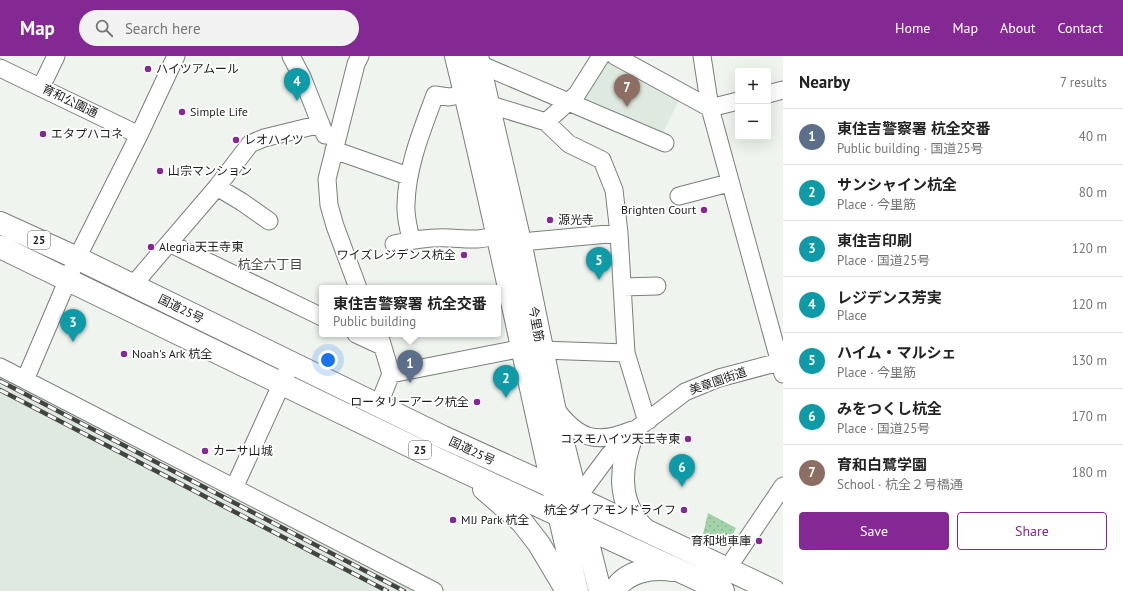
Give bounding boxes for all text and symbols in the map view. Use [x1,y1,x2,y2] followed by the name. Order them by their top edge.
[79,10,359,46] search box
[20,16,55,40] text: Map
[93,17,115,39] icon: search
[125,19,201,38] text: Search here
[895,19,930,37] text: Home
[952,19,978,37] text: Map
[1000,19,1036,37] text: About
[1058,19,1103,37] text: Contact
[156,61,239,76] place label: ハイツアムール
[143,64,153,74] marker: ハイツアムール
[284,68,310,101] pin: 4
[735,68,771,140] map controls
[735,68,771,104] button: +
[799,71,850,93] text: Nearby
[614,74,640,107] pin: 7
[1060,74,1107,91] text: 7 results
[40,81,100,120] street label: 育和公園通
[190,104,248,119] place label: Simple Life
[735,104,771,140] button: −
[177,107,187,117] marker: Simple Life
[837,119,991,138] text: 東住吉警察署 杭全交番
[51,126,123,141] place label: エタプハコネ
[808,128,816,145] text: 1
[1079,128,1107,145] text: 40 m
[38,129,48,139] marker: エタプハコネ
[244,132,304,147] place label: レオハイツ
[231,135,241,145] marker: レオハイツ
[837,140,984,157] text: Public building · 国道25号
[168,163,252,178] place label: 山宗マンション
[155,166,165,176] marker: 山宗マンション
[837,175,957,194] text: サンシャイン杭全
[808,184,816,201] text: 2
[1079,184,1107,201] text: 80 m
[837,196,916,213] text: Place · 今里筋
[621,202,696,217] place label: Brighten Court
[699,205,709,215] marker: Brighten Court
[558,212,594,227] place label: 源光寺
[545,215,555,225] marker: 源光寺
[28,231,50,249] road number: 25
[837,231,912,250] text: 東住吉印刷
[159,239,243,254] place label: Alegria天王寺東
[808,240,816,257] text: 3
[1072,240,1107,257] text: 120 m
[146,242,156,252] marker: Alegria天王寺東
[337,247,456,262] place label: ワイズレジデンス杭全
[586,247,612,280] pin: 5
[459,250,469,260] marker: ワイズレジデンス杭全
[837,252,930,269] text: Place · 国道25号
[237,256,303,273] district label: 杭全六丁目
[319,285,501,337] popup
[837,288,942,307] text: レジデンス芳実
[156,291,207,326] street label: 国道25号
[333,294,487,313] text: 東住吉警察署 杭全交番
[808,296,816,313] text: 4
[1072,296,1107,313] text: 120 m
[526,305,547,343] street label: 今里筋
[837,307,867,324] text: Place
[60,309,86,342] pin: 3
[333,313,416,330] text: Public building
[837,343,956,362] text: ハイム・マルシェ
[132,346,212,361] place label: Noah's Ark 杭全
[119,349,129,359] marker: Noah's Ark 杭全
[318,350,338,370] your location
[397,350,423,383] pin: 1
[808,352,816,369] text: 5
[1072,352,1107,369] text: 130 m
[687,364,749,397] street label: 美章園街道
[837,364,916,381] text: Place · 今里筋
[493,365,519,398] pin: 2
[350,394,469,409] place label: ロータリーアーク杭全
[472,397,482,407] marker: ロータリーアーク杭全
[837,399,942,418] text: みをつくし杭全
[808,408,816,425] text: 6
[1072,408,1107,425] text: 170 m
[837,420,930,437] text: Place · 国道25号
[560,431,680,446] place label: コスモハイツ天王寺東
[447,433,498,468] street label: 国道25号
[683,434,693,444] marker: コスモハイツ天王寺東
[409,441,431,459] road number: 25
[213,443,273,458] place label: カーサ山城
[200,446,210,456] marker: カーサ山城
[669,454,695,487] pin: 6
[837,455,927,474] text: 育和白鷺学園
[808,464,816,481] text: 7
[1072,464,1107,481] text: 180 m
[837,476,963,493] text: School · 杭全２号橋通
[544,502,676,517] place label: 杭全ダイアモンドライフ
[679,505,689,515] marker: 杭全ダイアモンドライフ
[461,512,530,527] place label: MIJ Park 杭全
[799,512,949,550] button: Save
[957,512,1107,550] button: Share
[448,515,458,525] marker: MIJ Park 杭全
[691,533,751,548] place label: 育和地車庫
[754,536,764,546] marker: 育和地車庫

